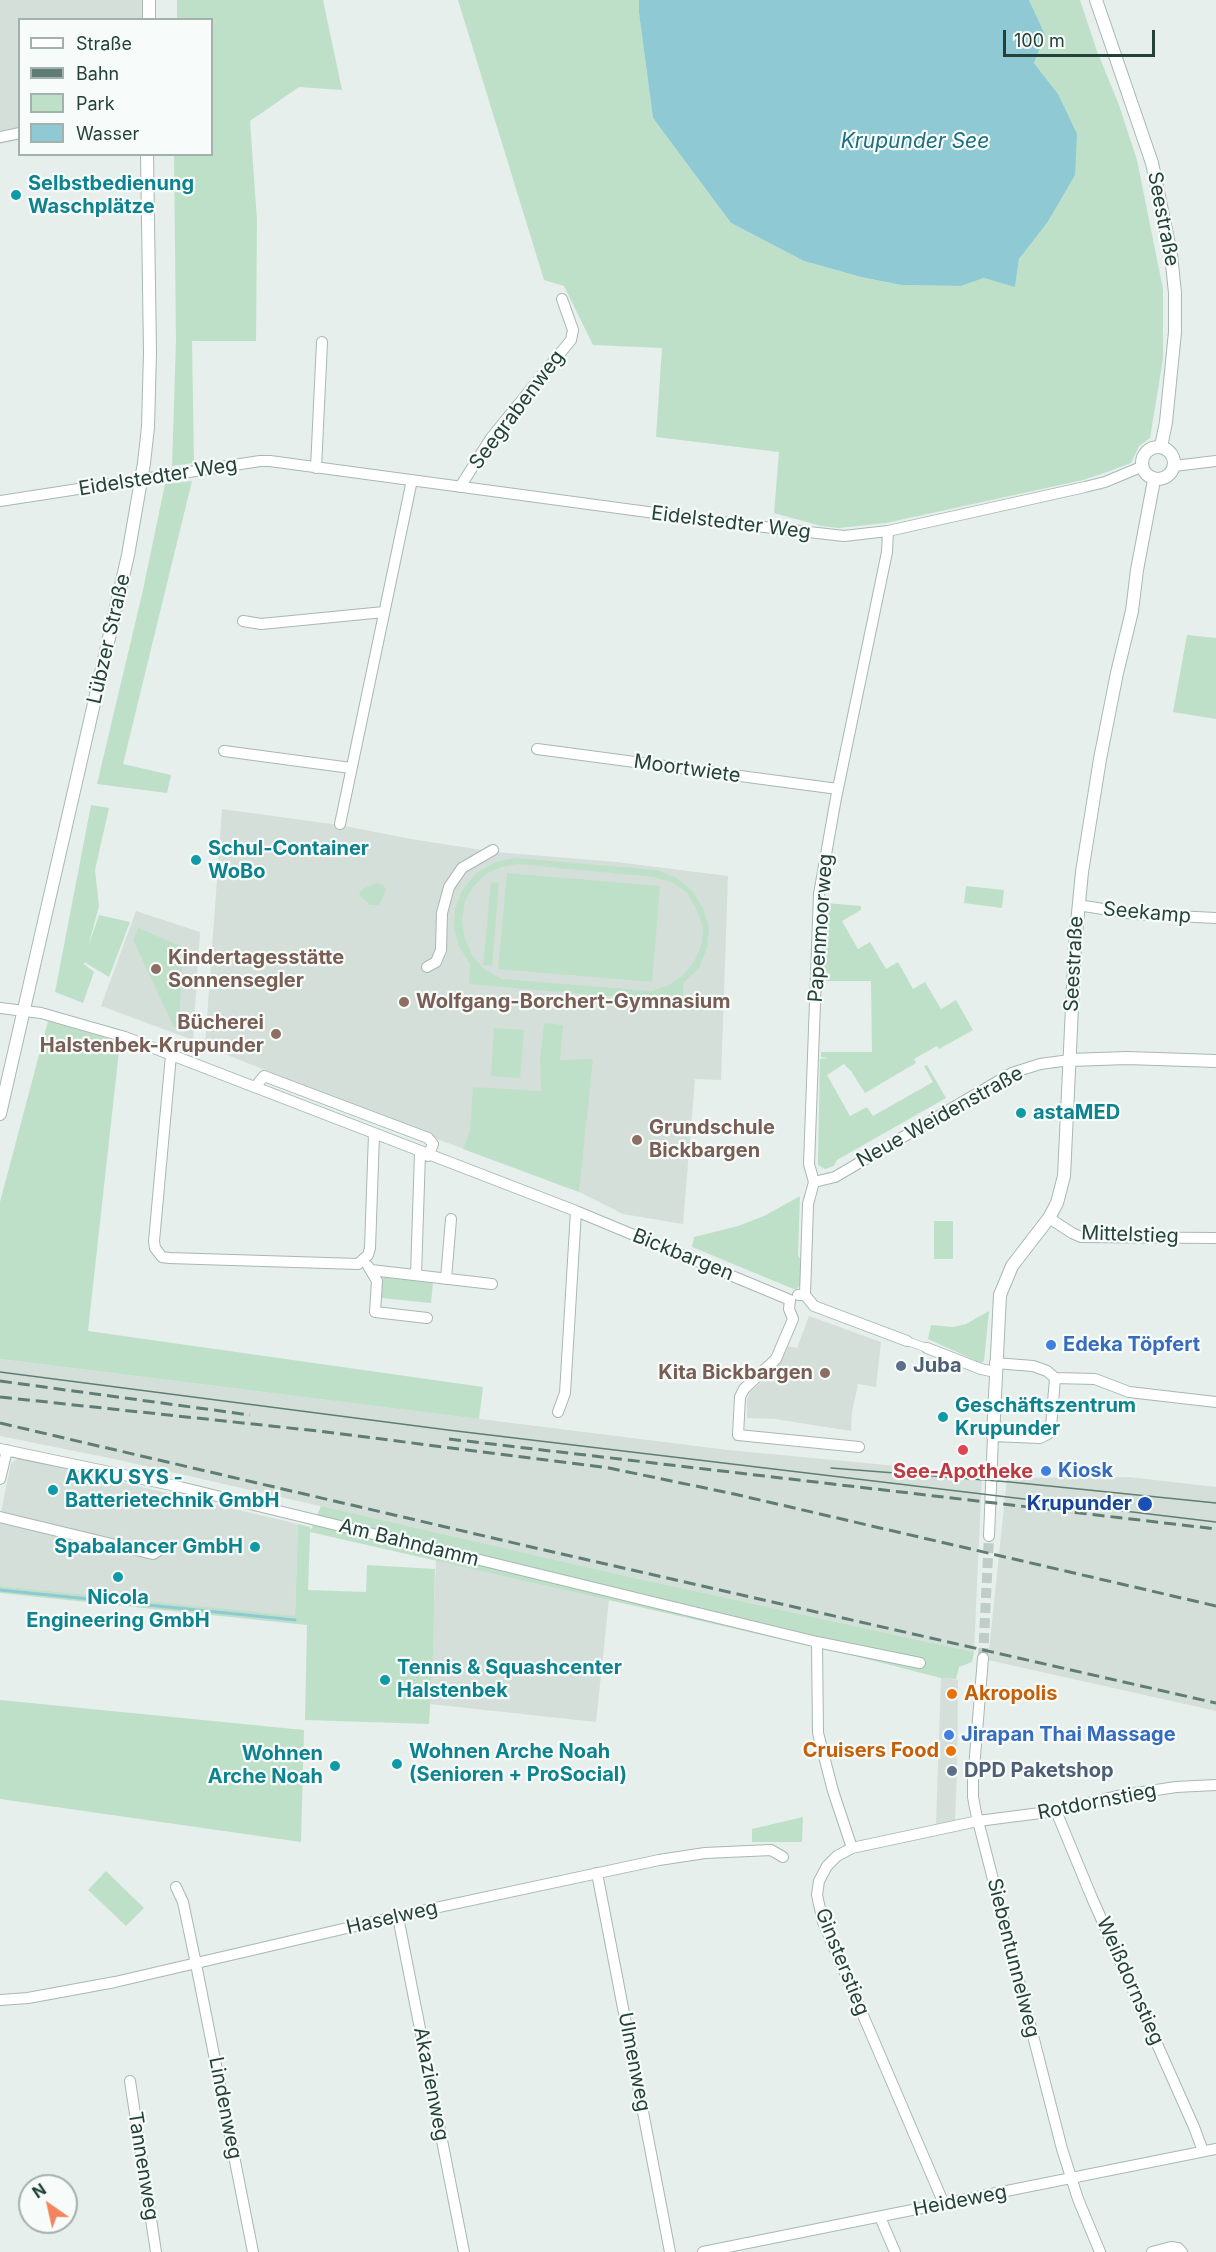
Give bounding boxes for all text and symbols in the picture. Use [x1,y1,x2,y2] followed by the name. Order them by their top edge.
[18,18,213,156] legend
[1006,18,1158,56] scale bar
[1014,30,1065,51] text: 100 m
[76,33,132,54] text: Straße
[76,63,119,84] text: Bahn
[76,93,115,114] text: Park
[76,123,139,144] text: Wasser
[841,129,989,155] water label: Krupunder See
[1142,170,1184,268] street label: Seestraße
[28,172,194,219] place label: Selbstbedienung Waschplätze
[9,188,23,202] marker: Selbstbedienung Waschplätze
[464,346,570,474] street label: Seegrabenweg
[77,453,239,501] street label: Eidelstedter Weg
[650,501,812,545] street label: Eidelstedter Weg
[82,572,136,706] street label: Lübzer Straße
[632,750,742,788] street label: Moortwiete
[208,837,369,884] place label: Schul-Container WoBo
[189,853,203,867] marker: Schul-Container WoBo
[804,853,838,1003] street label: Papenmoorweg
[1102,897,1192,929] street label: Seekamp
[1060,915,1088,1013] street label: Seestraße
[168,946,344,993] place label: Kindertagesstätte Sonnensegler
[149,962,163,976] marker: Kindertagesstätte Sonnensegler
[416,990,731,1014] place label: Wolfgang-Borchert-Gymnasium
[397,995,411,1009] marker: Wolfgang-Borchert-Gymnasium
[40,1011,264,1058] place label: Bücherei Halstenbek-Krupunder
[269,1027,283,1041] marker: Bücherei Halstenbek-Krupunder
[853,1061,1027,1173] street label: Neue Weidenstraße
[1033,1101,1120,1125] place label: astaMED
[1014,1106,1028,1120] marker: astaMED
[649,1116,775,1163] place label: Grundschule Bickbargen
[630,1133,644,1147] marker: Grundschule Bickbargen
[1081,1221,1179,1249] street label: Mittelstieg
[629,1224,737,1286] street label: Bickbargen
[1063,1333,1200,1357] place label: Edeka Töpfert
[1044,1338,1058,1352] marker: Edeka Töpfert
[913,1354,962,1378] place label: Juba
[894,1359,908,1373] marker: Juba
[658,1361,813,1385] place label: Kita Bickbargen
[818,1366,832,1380] marker: Kita Bickbargen
[955,1394,1136,1441] place label: Geschäftszentrum Krupunder
[936,1410,950,1424] marker: Geschäftszentrum Krupunder
[956,1443,970,1457] marker: See-Apotheke
[1058,1459,1113,1483] place label: Kiosk
[893,1460,1033,1484] place label: See-Apotheke
[1039,1464,1053,1478] marker: Kiosk
[65,1466,279,1513] place label: AKKU SYS - Batterietechnik GmbH
[46,1483,60,1497] marker: AKKU SYS - Batterietechnik GmbH
[1027,1492,1132,1516] place label: Krupunder
[1136,1495,1154,1513] marker: Krupunder
[337,1514,481,1572] street label: Am Bahndamm
[54,1535,243,1559] place label: Spabalancer GmbH
[248,1540,262,1554] marker: Spabalancer GmbH
[111,1570,125,1584] marker: Nicola Engineering GmbH
[26,1586,210,1633] place label: Nicola Engineering GmbH
[397,1656,622,1703] place label: Tennis & Squashcenter Halstenbek
[378,1673,392,1687] marker: Tennis & Squashcenter Halstenbek
[964,1682,1057,1706] place label: Akropolis
[945,1687,959,1701] marker: Akropolis
[961,1723,1176,1747] place label: Jirapan Thai Massage
[942,1728,956,1742] marker: Jirapan Thai Massage
[803,1739,939,1763] place label: Cruisers Food
[409,1740,627,1787] place label: Wohnen Arche Noah (Senioren + ProSocial)
[208,1742,323,1789] place label: Wohnen Arche Noah
[944,1744,958,1758] marker: Cruisers Food
[390,1757,404,1771] marker: Wohnen Arche Noah (Senioren + ProSocial)
[328,1759,342,1773] marker: Wohnen Arche Noah
[964,1759,1114,1783] place label: DPD Paketshop
[945,1764,959,1778] marker: DPD Paketshop
[1035,1779,1159,1825] street label: Rotdornstieg
[982,1876,1044,2040] street label: Siebentunnelweg
[344,1896,440,1940] street label: Haselweg
[810,1905,874,2019] street label: Ginsterstieg
[1091,1913,1169,2049] street label: Weißdornstieg
[613,2010,655,2114] street label: Ulmenweg
[408,2025,454,2143] street label: Akazienweg
[203,2055,247,2161] street label: Lindenweg
[123,2110,163,2222] street label: Tannenweg
[18,2174,78,2234] north arrow
[28,2179,50,2202] text: N
[911,2180,1009,2222] street label: Heideweg

